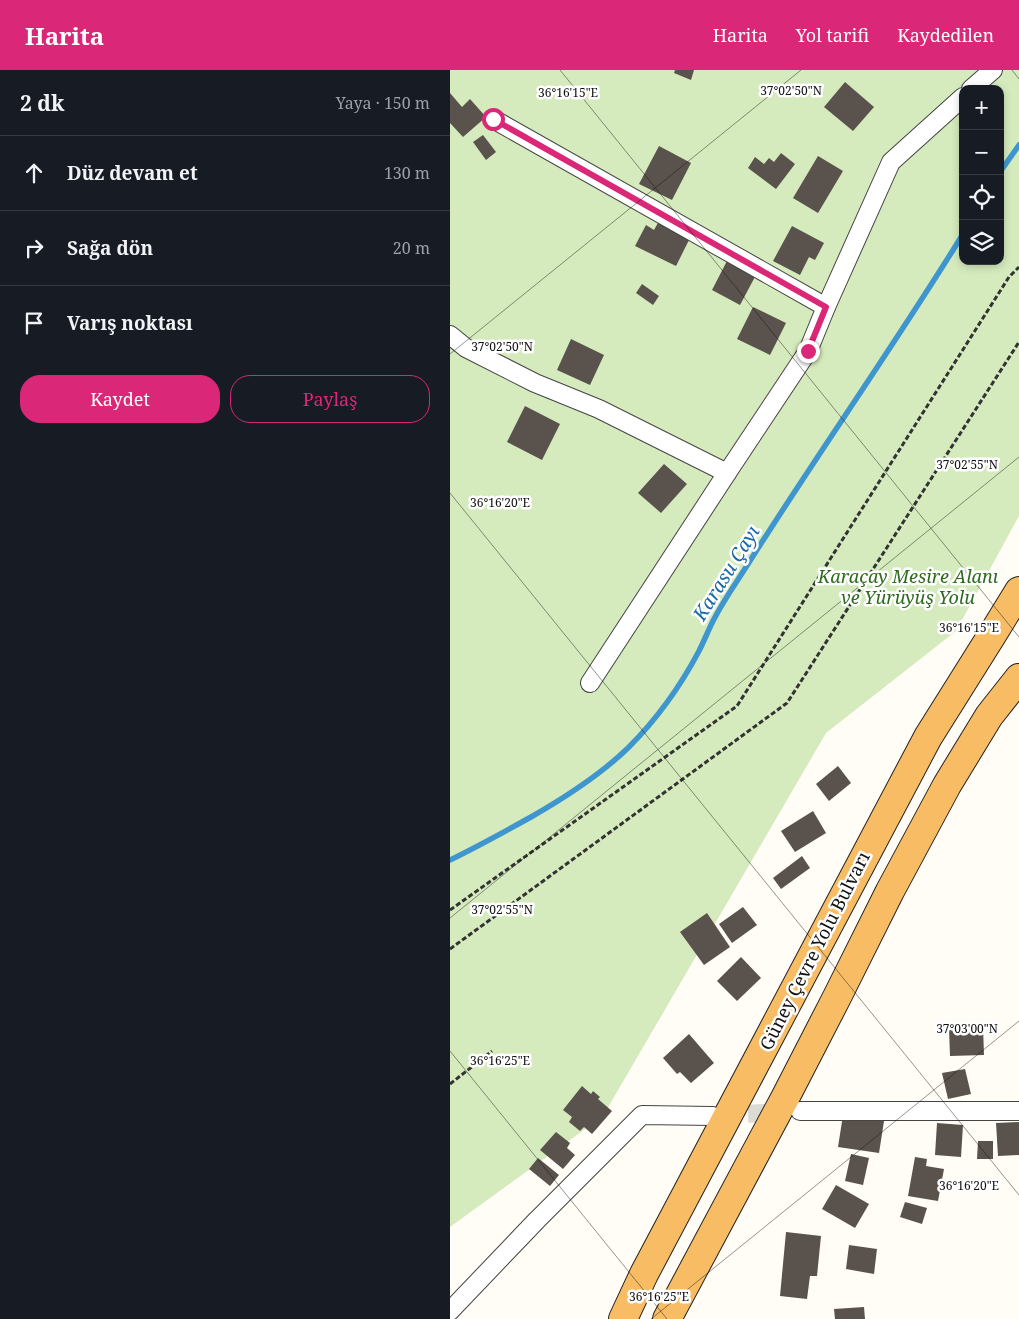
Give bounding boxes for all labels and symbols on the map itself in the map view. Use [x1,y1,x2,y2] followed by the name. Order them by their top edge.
[760,82,822,99] text: 37°02'50"N
[538,84,598,101] text: 36°16'15"E
[482,108,505,131] route start
[471,338,533,355] text: 37°02'50"N
[797,340,820,363] route end
[936,456,998,473] text: 37°02'55"N
[470,494,530,511] text: 36°16'20"E
[686,520,766,626] water label: Karasu Çayı
[817,564,999,609] park label: Karaçay Mesire Alanı ve Yürüyüş Yolu
[939,619,999,636] text: 36°16'15"E
[753,847,875,1054] street label: Güney Çevre Yolu Bulvarı
[471,901,533,918] text: 37°02'55"N
[936,1020,998,1037] text: 37°03'00"N
[470,1052,530,1069] text: 36°16'25"E
[939,1177,999,1194] text: 36°16'20"E
[629,1288,689,1305] text: 36°16'25"E

